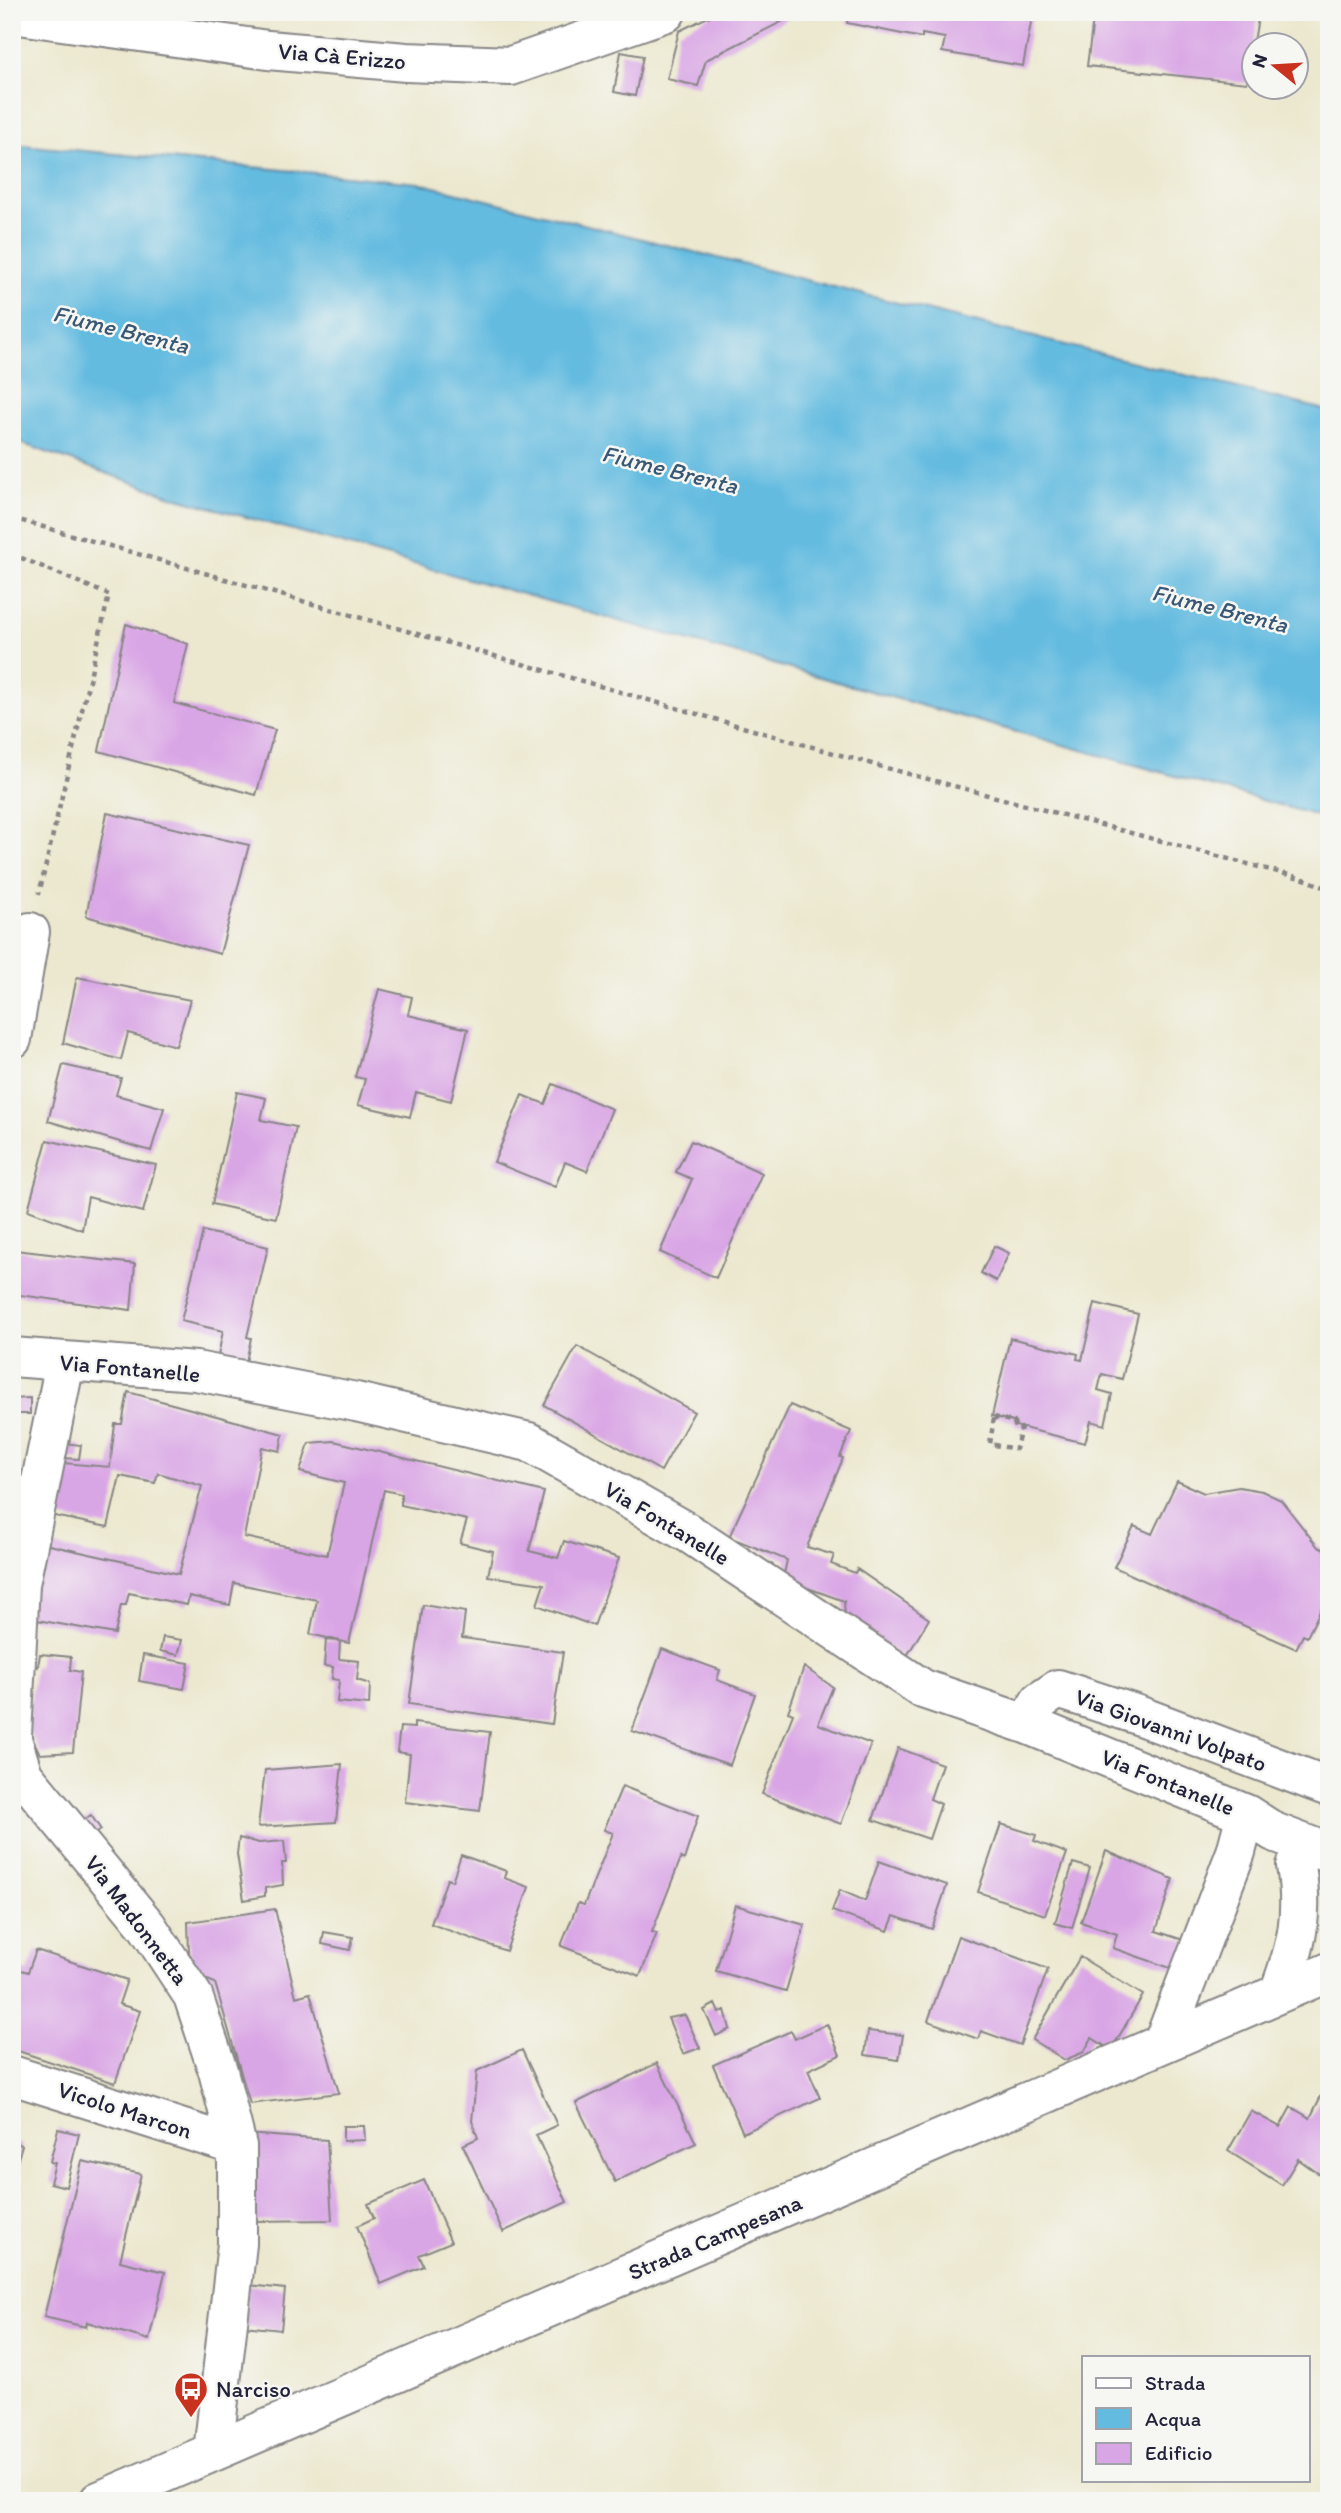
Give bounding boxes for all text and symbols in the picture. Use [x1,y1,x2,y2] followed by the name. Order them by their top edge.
[1240,32,1310,102] north arrow
[277,36,407,76] street label: Via Cà Erizzo
[1246,51,1272,71] text: N
[50,298,193,360] water label: Fiume Brenta
[599,438,742,500] water label: Fiume Brenta
[1149,577,1292,639] water label: Fiume Brenta
[58,1348,202,1388] street label: Via Fontanelle
[599,1475,735,1571] street label: Via Fontanelle
[1072,1682,1270,1778] street label: Via Giovanni Volpato
[1097,1743,1239,1821] street label: Via Fontanelle
[79,1850,195,1991] street label: Via Madonnetta
[54,2075,196,2145] street label: Vicolo Marcon
[624,2188,806,2286] street label: Strada Campesana
[1082,2356,1310,2482] legend
[172,2370,210,2419] bus stop icon: Narciso
[1145,2370,1205,2395] text: Strada
[216,2375,291,2403] place label: Narciso
[1145,2406,1201,2431] text: Acqua
[1145,2440,1213,2465] text: Edificio

